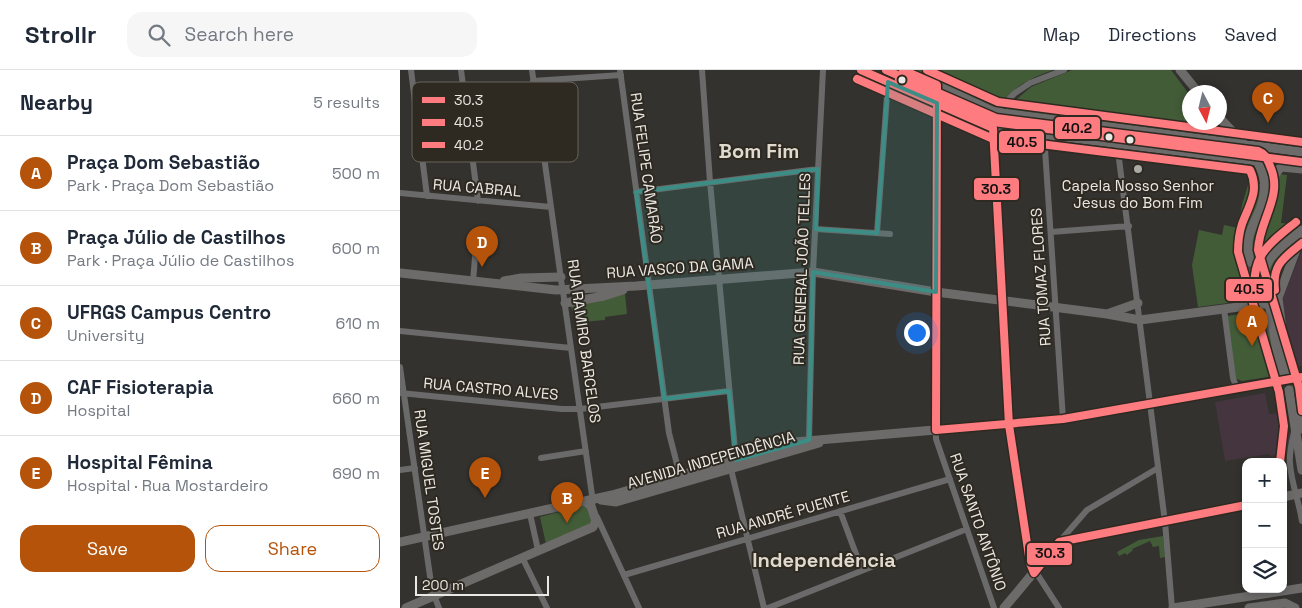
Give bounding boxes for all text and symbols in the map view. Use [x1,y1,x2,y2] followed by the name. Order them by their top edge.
[127,12,477,57] search box
[25,19,97,50] text: Strollr
[145,21,173,49] icon: search
[185,22,294,47] text: Search here
[1043,23,1080,46] text: Map
[1108,23,1197,46] text: Directions
[1225,23,1277,46] text: Saved
[897,75,907,85] unlabelled marker
[412,82,578,162] legend
[1252,82,1284,123] pin: C
[1182,85,1227,130] north arrow
[20,89,93,116] text: Nearby
[454,91,483,109] text: 30.3
[626,91,666,245] street label: RUA FELIPE CAMARÃO
[313,92,380,113] text: 5 results
[454,113,483,131] text: 40.5
[1054,116,1101,140] line badge: 40.2
[1062,119,1092,137] text: 40.2
[998,130,1045,154] line badge: 40.5
[1104,132,1114,142] unlabelled marker
[1007,133,1037,151] text: 40.5
[1125,135,1135,145] unlabelled marker
[454,136,484,154] text: 40.2
[719,138,799,164] district label: Bom Fim
[67,150,260,175] text: Praça Dom Sebastião
[31,163,41,184] text: A
[332,163,380,184] text: 500 m
[1132,163,1144,175] marker: Capela Nosso Senhor Jesus do Bom Fim
[789,173,814,365] street label: RUA GENERAL JOÃO TELLES
[432,174,522,201] street label: RUA CABRAL
[67,175,274,196] text: Park · Praça Dom Sebastião
[1062,176,1215,212] place label: Capela Nosso Senhor Jesus do Bom Fim
[973,177,1020,201] line badge: 30.3
[981,180,1011,198] text: 30.3
[1026,207,1055,347] street label: RUA TOMAZ FLORES
[67,225,286,250] text: Praça Júlio de Castilhos
[466,226,498,267] pin: D
[31,238,41,259] text: B
[332,238,380,259] text: 600 m
[67,250,294,271] text: Park · Praça Júlio de Castilhos
[606,253,755,282] street label: RUA VASCO DA GAMA
[564,258,605,424] street label: RUA RAMIRO BARCELOS
[1225,278,1273,302] line badge: 40.5
[1234,280,1264,298] text: 40.5
[67,300,271,325] text: UFRGS Campus Centro
[1236,305,1268,346] pin: A
[31,313,41,334] text: C
[335,313,380,334] text: 610 m
[904,320,930,346] your location
[67,325,145,346] text: University
[423,373,559,404] street label: RUA CASTRO ALVES
[67,375,213,400] text: CAF Fisioterapia
[31,388,41,409] text: D
[332,388,380,409] text: 660 m
[67,400,130,421] text: Hospital
[410,408,449,552] street label: RUA MIGUEL TOSTES
[625,426,797,493] street label: AVENIDA INDEPENDÊNCIA
[67,450,213,475] text: Hospital Fêmina
[946,450,1011,593] street label: RUA SANTO ANTÔNIO
[469,457,501,498] pin: E
[1242,458,1287,593] map controls
[1242,458,1287,503] button: +
[32,463,40,484] text: E
[332,463,380,484] text: 690 m
[67,475,268,496] text: Hospital · Rua Mostardeiro
[551,482,583,523] pin: B
[714,486,852,543] street label: RUA ANDRÉ PUENTE
[1242,503,1287,548] button: −
[20,525,195,572] button: Save
[205,525,380,572] button: Share
[1026,542,1073,566] line badge: 30.3
[1035,544,1065,562] text: 30.3
[752,547,896,573] district label: Independência
[1242,548,1287,593] button: layers
[415,573,549,596] scale bar
[422,576,464,594] text: 200 m

